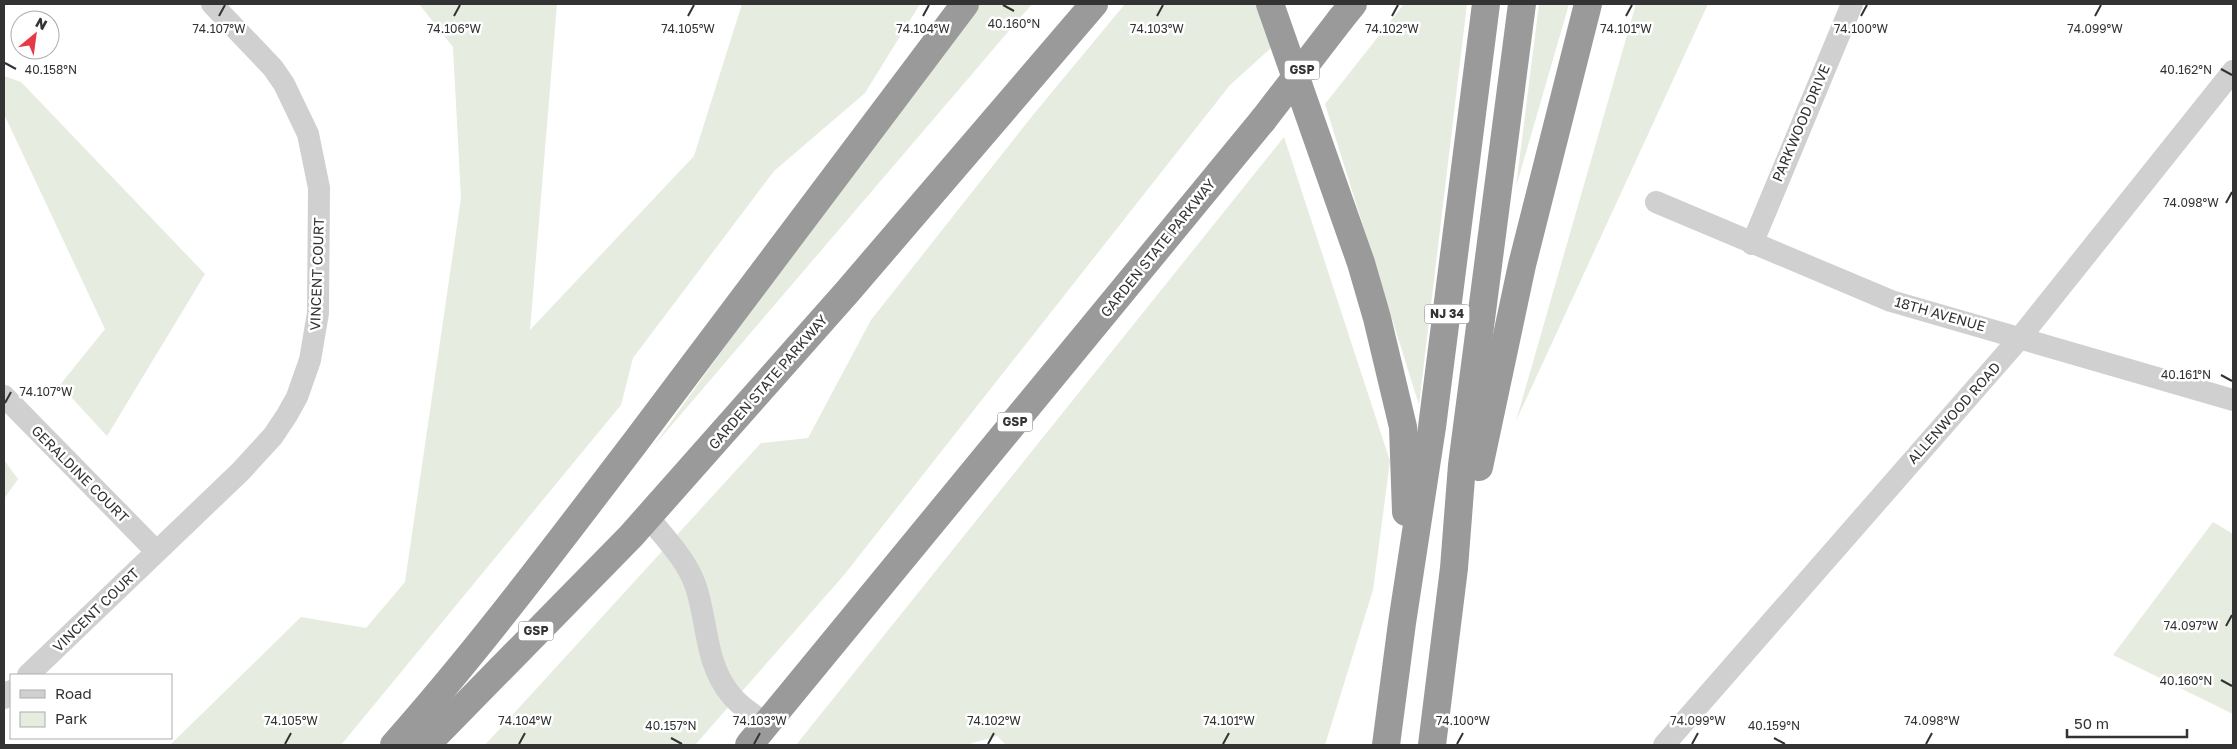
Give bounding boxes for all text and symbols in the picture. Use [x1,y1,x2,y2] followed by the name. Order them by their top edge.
[10,10,60,60] north arrow
[33,13,50,33] text: N
[988,16,1040,31] text: 40.160°N
[192,21,246,36] text: 74.107°W
[427,21,481,36] text: 74.106°W
[661,21,715,36] text: 74.105°W
[896,21,950,36] text: 74.104°W
[1130,21,1184,36] text: 74.103°W
[1365,21,1419,36] text: 74.102°W
[1600,21,1652,36] text: 74.101°W
[1834,21,1889,36] text: 74.100°W
[2067,21,2123,36] text: 74.099°W
[1284,60,1320,80] road number: GSP
[25,62,77,77] text: 40.158°N
[1768,62,1833,184] street label: PARKWOOD DRIVE
[2160,62,2212,77] text: 40.162°N
[1097,175,1219,320] street label: GARDEN STATE PARKWAY
[2163,195,2219,210] text: 74.098°W
[306,217,327,331] street label: VINCENT COURT
[1893,292,1987,335] street label: 18TH AVENUE
[1424,304,1470,324] road number: NJ 34
[705,311,831,452] street label: GARDEN STATE PARKWAY
[1904,358,2004,467] street label: ALLENWOOD ROAD
[2161,367,2211,382] text: 40.161°N
[19,384,73,399] text: 74.107°W
[998,412,1032,432] road number: GSP
[28,422,133,526] street label: GERALDINE COURT
[49,564,143,655] street label: VINCENT COURT
[2164,618,2219,633] text: 74.097°W
[518,622,554,640] road number: GSP
[2160,673,2212,688] text: 40.160°N
[10,674,172,739] legend
[55,684,92,702] text: Road
[2067,706,2187,738] scale bar
[55,709,88,727] text: Park
[264,713,318,728] text: 74.105°W
[498,713,552,728] text: 74.104°W
[733,713,787,728] text: 74.103°W
[967,713,1021,728] text: 74.102°W
[1203,713,1255,728] text: 74.101°W
[1436,713,1491,728] text: 74.100°W
[1670,713,1726,728] text: 74.099°W
[1904,713,1960,728] text: 74.098°W
[2074,714,2109,732] text: 50 m
[645,718,697,733] text: 40.157°N
[1748,718,1800,733] text: 40.159°N

